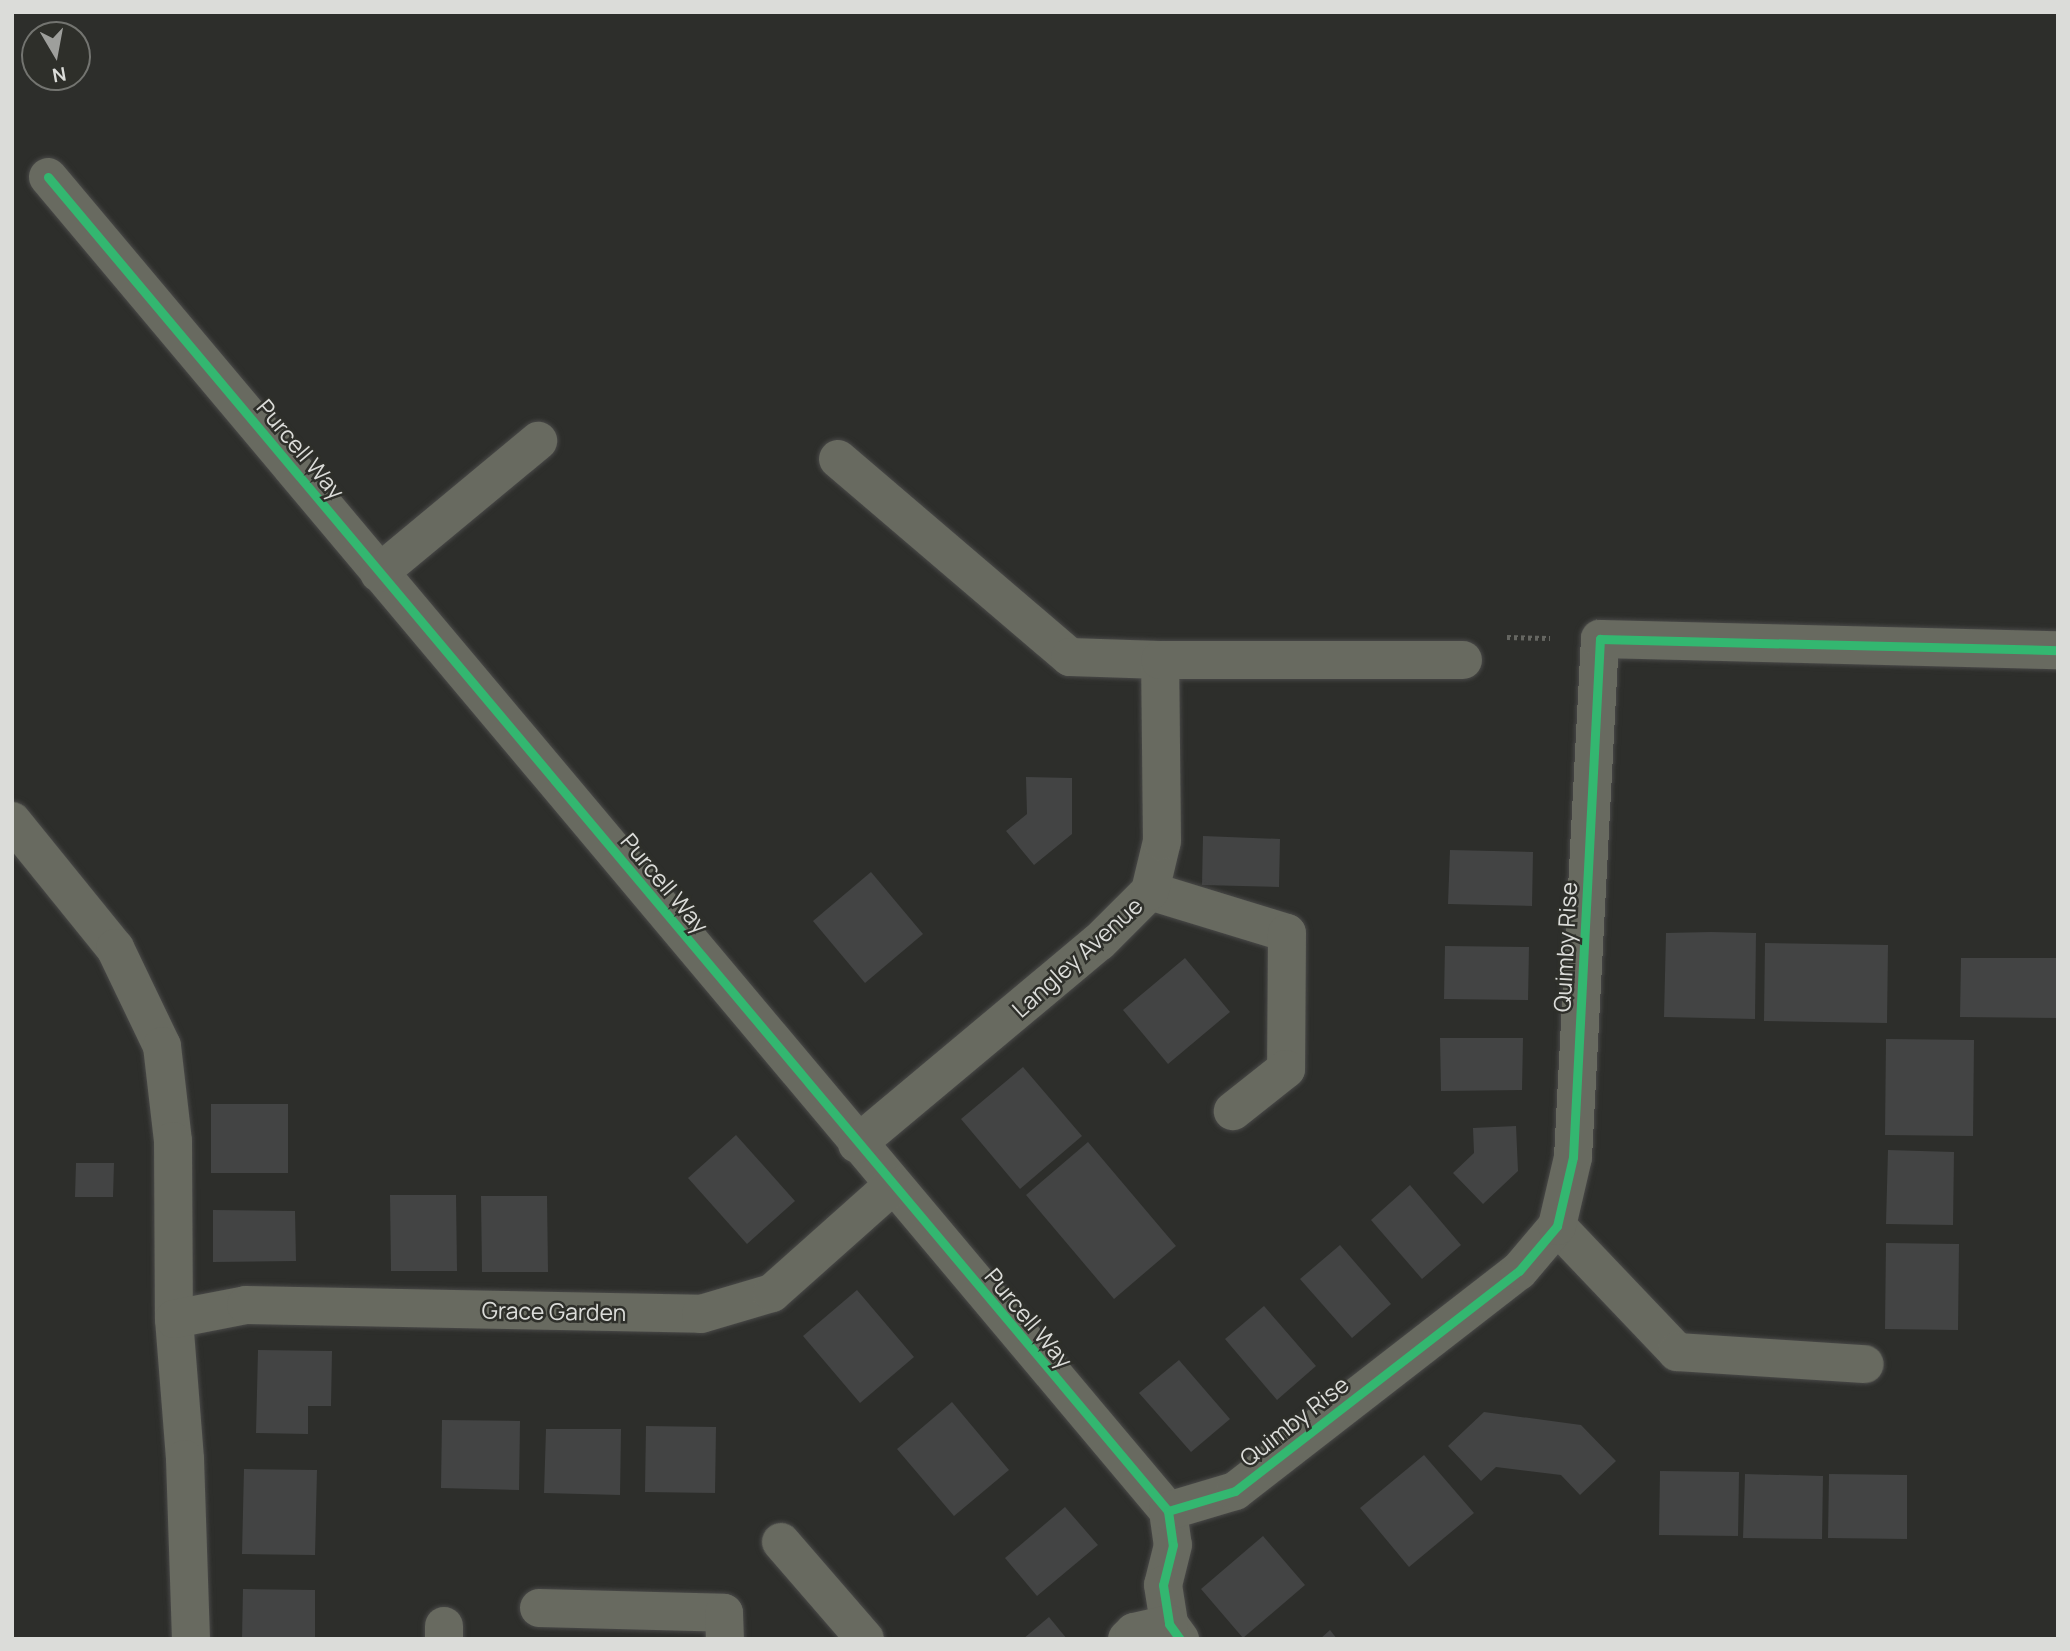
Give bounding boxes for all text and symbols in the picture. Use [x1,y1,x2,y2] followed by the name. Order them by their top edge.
[21,21,91,91] north arrow
[50,61,68,89] text: N
[251,394,351,504] street label: Purcell Way
[615,828,715,938] street label: Purcell Way
[1548,881,1582,1013] street label: Quimby Rise
[1006,891,1148,1023] street label: Langley Avenue
[979,1263,1079,1373] street label: Purcell Way
[481,1296,627,1326] street label: Grace Garden
[1234,1370,1354,1472] street label: Quimby Rise

